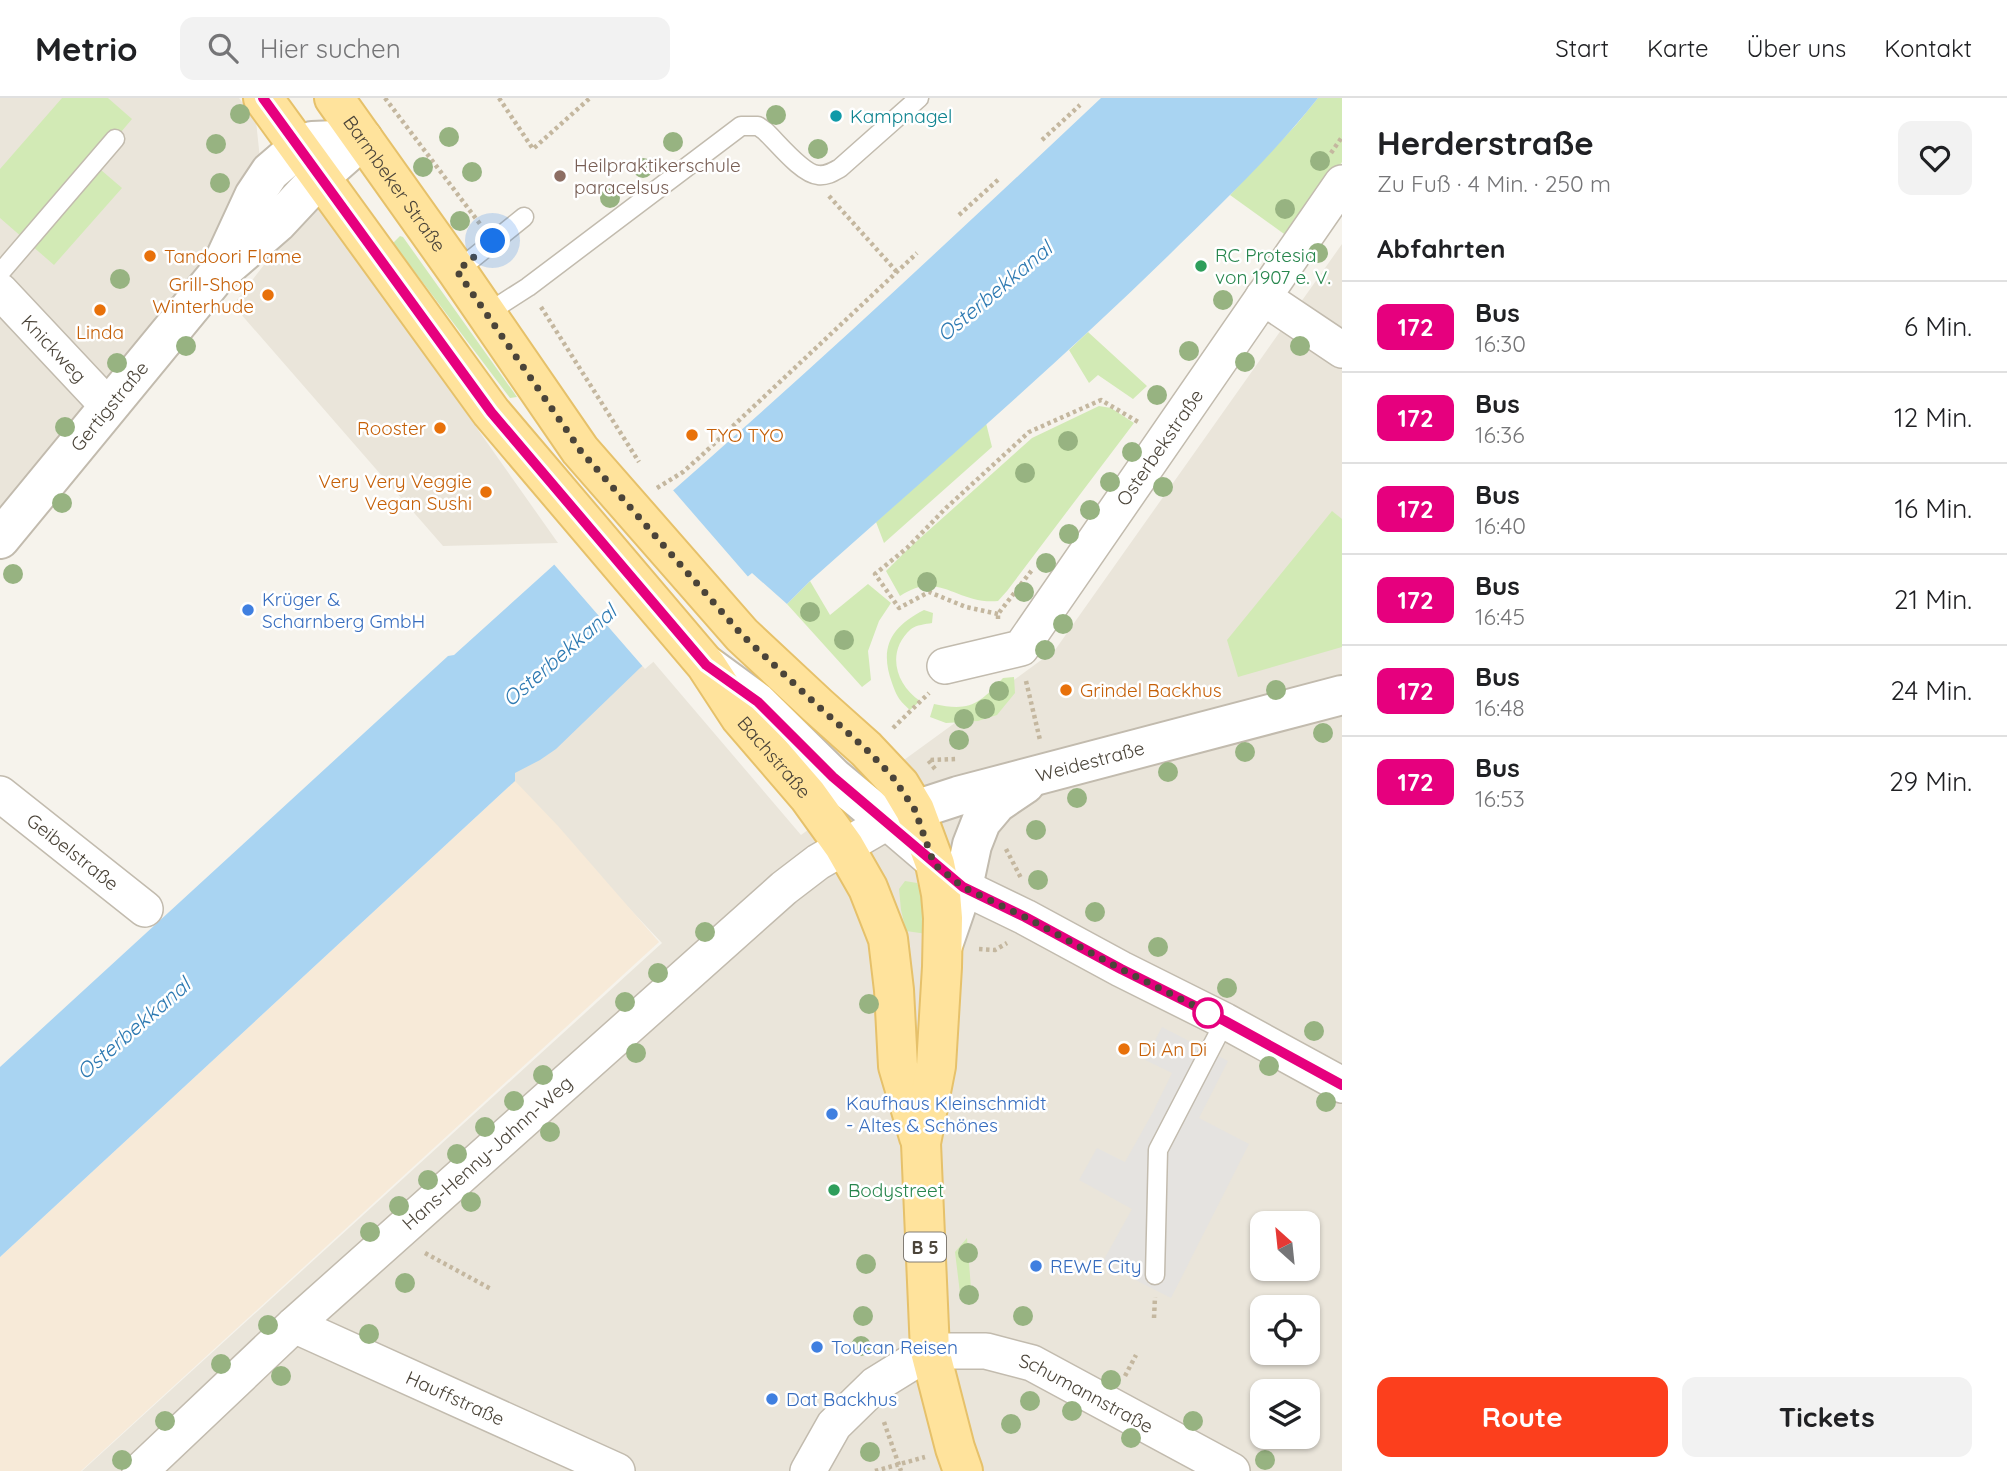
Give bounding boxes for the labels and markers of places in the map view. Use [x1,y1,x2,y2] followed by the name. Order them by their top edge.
[850,104,952,128] place label: Kampnagel
[828,108,844,124] marker: Kampnagel
[574,153,741,199] place label: Heilpraktikerschule paracelsus
[552,168,568,184] marker: Heilpraktikerschule paracelsus
[1215,243,1331,289] place label: RC Protesia von 1907 e. V.
[164,244,302,268] place label: Tandoori Flame
[142,248,158,264] marker: Tandoori Flame
[1193,258,1209,274] marker: RC Protesia von 1907 e. V.
[152,272,254,318] place label: Grill-Shop Winterhude
[260,287,276,303] marker: Grill-Shop Winterhude
[92,302,108,318] marker: Linda
[76,320,124,344] place label: Linda
[357,416,427,440] place label: Rooster
[432,420,448,436] marker: Rooster
[706,423,784,447] place label: TYO TYO
[684,427,700,443] marker: TYO TYO
[318,469,472,515] place label: Very Very Veggie Vegan Sushi
[478,484,494,500] marker: Very Very Veggie Vegan Sushi
[262,587,425,633] place label: Krüger & Scharnberg GmbH
[240,602,256,618] marker: Krüger & Scharnberg GmbH
[1080,678,1222,702] place label: Grindel Backhus
[1058,682,1074,698] marker: Grindel Backhus
[1193,998,1223,1028] unlabelled marker
[1138,1037,1207,1061] place label: Di An Di
[1116,1041,1132,1057] marker: Di An Di
[846,1091,1047,1137] place label: Kaufhaus Kleinschmidt - Altes & Schönes
[824,1106,840,1122] marker: Kaufhaus Kleinschmidt - Altes & Schönes
[848,1178,944,1202] place label: Bodystreet
[826,1182,842,1198] marker: Bodystreet
[1050,1254,1142,1278] place label: REWE City
[1028,1258,1044,1274] marker: REWE City
[831,1335,958,1359] place label: Toucan Reisen
[809,1339,825,1355] marker: Toucan Reisen
[786,1387,897,1411] place label: Dat Backhus
[764,1391,780,1407] marker: Dat Backhus

